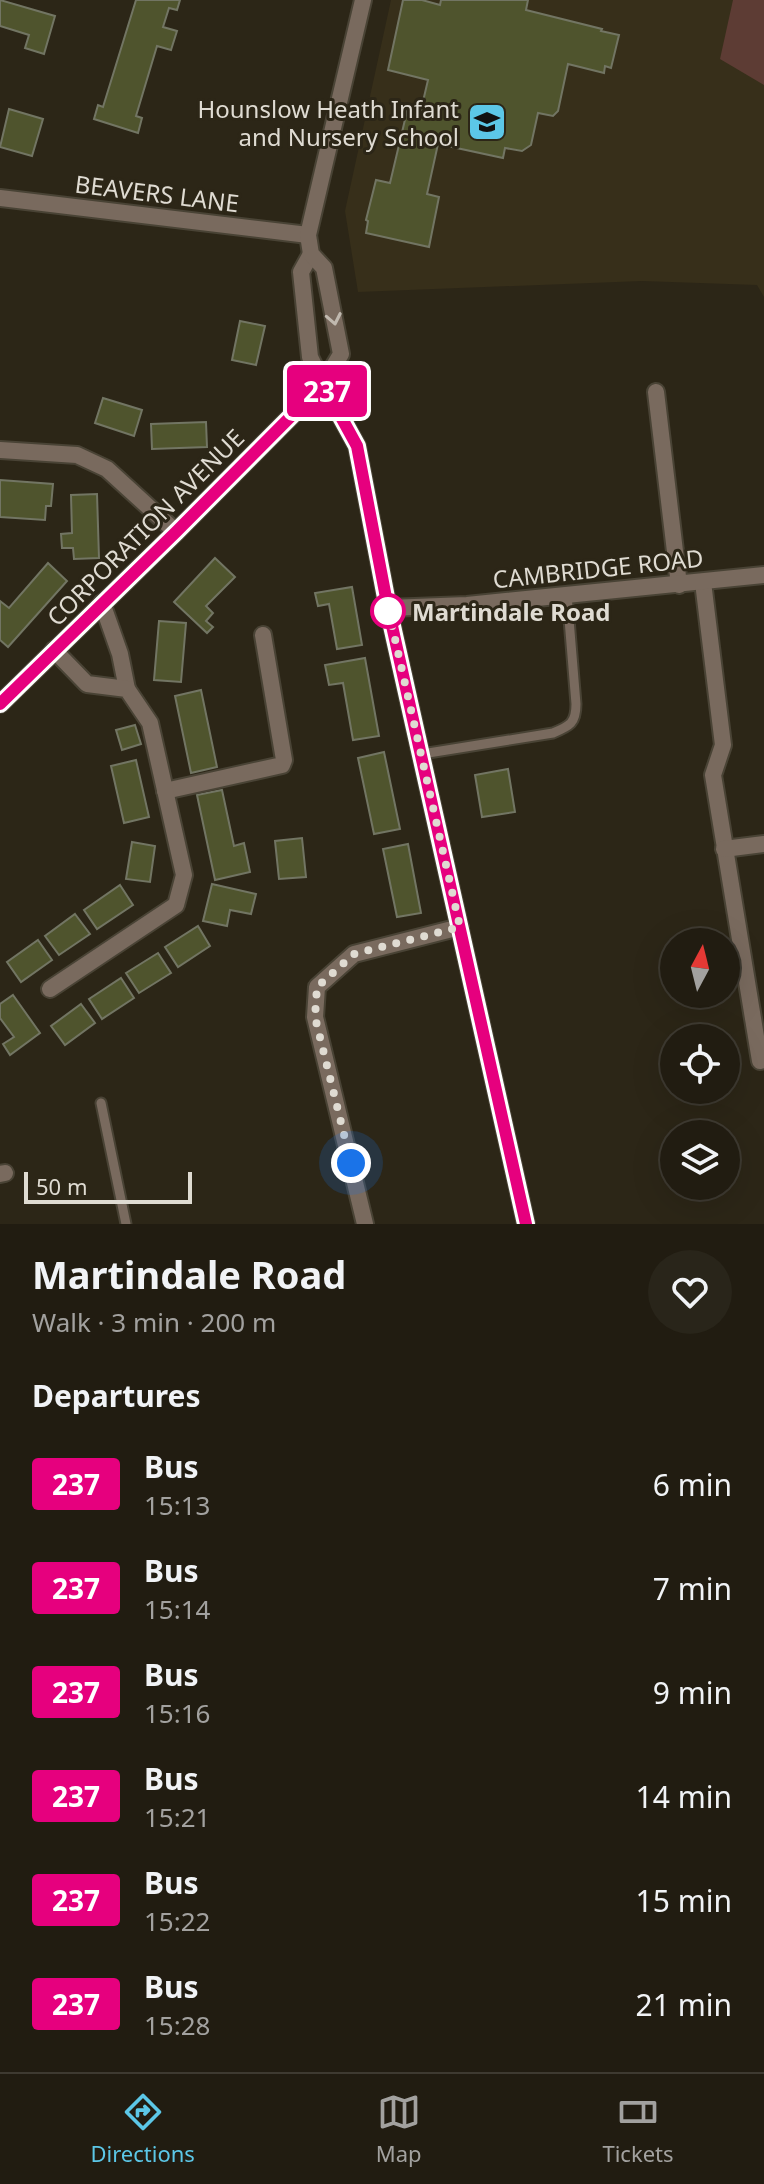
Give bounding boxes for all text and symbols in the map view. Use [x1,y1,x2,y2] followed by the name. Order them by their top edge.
[197,92,459,153] place label: Hounslow Heath Infant and Nursery School
[466,101,508,143] school or university icon: Hounslow Heath Infant and Nursery School
[73,167,241,219] street label: BEAVERS LANE
[325,312,342,325] one-way arrow
[281,365,373,417] line badge: 237
[303,372,351,410] text: 237
[39,421,251,633] street label: CORPORATION AVENUE
[491,541,705,595] street label: CAMBRIDGE ROAD
[371,594,405,628] marker: Martindale Road
[412,595,610,628] place label: Martindale Road
[660,928,740,1008] north arrow
[660,928,740,1200] map controls
[660,1024,740,1104] button: locate
[660,1120,740,1200] button: layers
[331,1143,371,1183] your location
[24,1168,192,1204] scale bar
[36,1171,87,1201] text: 50 m
[32,1248,346,1300] text: Martindale Road
[648,1250,732,1334] button: heart
[32,1304,276,1340] text: Walk · 3 min · 200 m
[32,1375,201,1416] text: Departures
[144,1446,199,1487] text: Bus
[653,1464,732,1505] text: 6 min
[52,1465,100,1503] text: 237
[144,1487,210,1523] text: 15:13
[144,1550,199,1591] text: Bus
[653,1568,732,1609] text: 7 min
[52,1569,100,1607] text: 237
[144,1591,210,1627] text: 15:14
[144,1654,199,1695] text: Bus
[653,1672,732,1713] text: 9 min
[52,1673,100,1711] text: 237
[144,1695,210,1731] text: 15:16
[144,1758,199,1799] text: Bus
[636,1776,732,1817] text: 14 min
[52,1777,100,1815] text: 237
[144,1799,210,1835] text: 15:21
[144,1862,199,1903] text: Bus
[636,1880,732,1921] text: 15 min
[52,1881,100,1919] text: 237
[144,1903,210,1939] text: 15:22
[144,1966,199,2007] text: Bus
[636,1984,732,2025] text: 21 min
[52,1985,100,2023] text: 237
[144,2007,210,2043] text: 15:28
[90,2090,195,2168] tab: Directions
[376,2090,422,2168] tab: Map
[602,2090,674,2168] tab: Tickets

